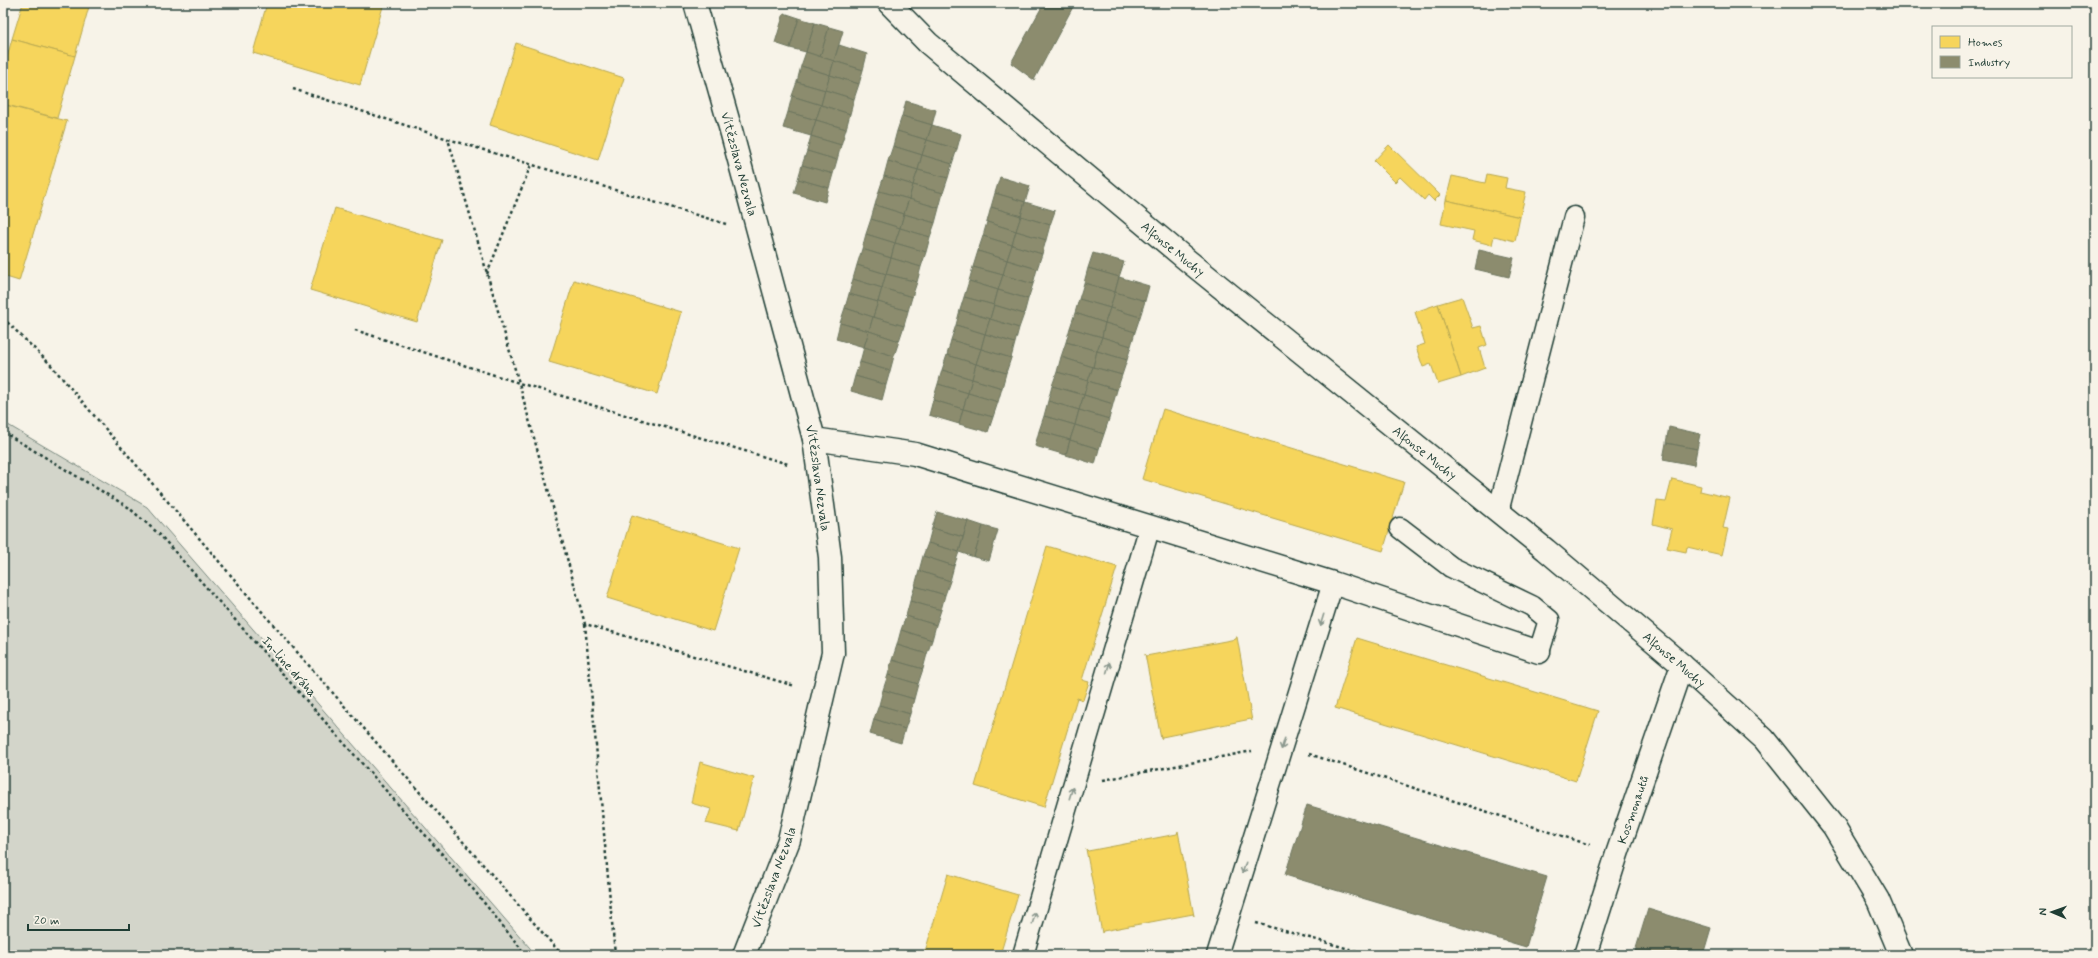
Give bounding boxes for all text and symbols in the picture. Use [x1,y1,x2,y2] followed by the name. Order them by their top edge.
[1932,26,2072,78] legend
[1968,35,2003,51] text: Homes
[1968,55,2010,71] text: Industry
[716,110,761,218] street label: Vítězslava Nezvala
[1137,218,1208,281] street label: Alfonse Muchy
[801,423,833,532] street label: Vítězslava Nezvala
[1389,423,1460,485] street label: Alfonse Muchy
[1318,613,1325,626] one-way arrow
[1639,629,1709,692] street label: Alfonse Muchy
[258,633,320,701] street label: In-line dráha
[1105,662,1112,675] one-way arrow
[1279,737,1286,750] one-way arrow
[1614,774,1653,846] street label: Kosmonautů
[1068,787,1075,800] one-way arrow
[748,824,801,931] street label: Vítězslava Nezvala
[1240,861,1247,874] one-way arrow
[2032,892,2072,932] north arrow
[28,906,129,932] scale bar
[2036,908,2050,916] text: N
[1031,911,1038,924] one-way arrow
[34,913,60,929] text: 20 m

